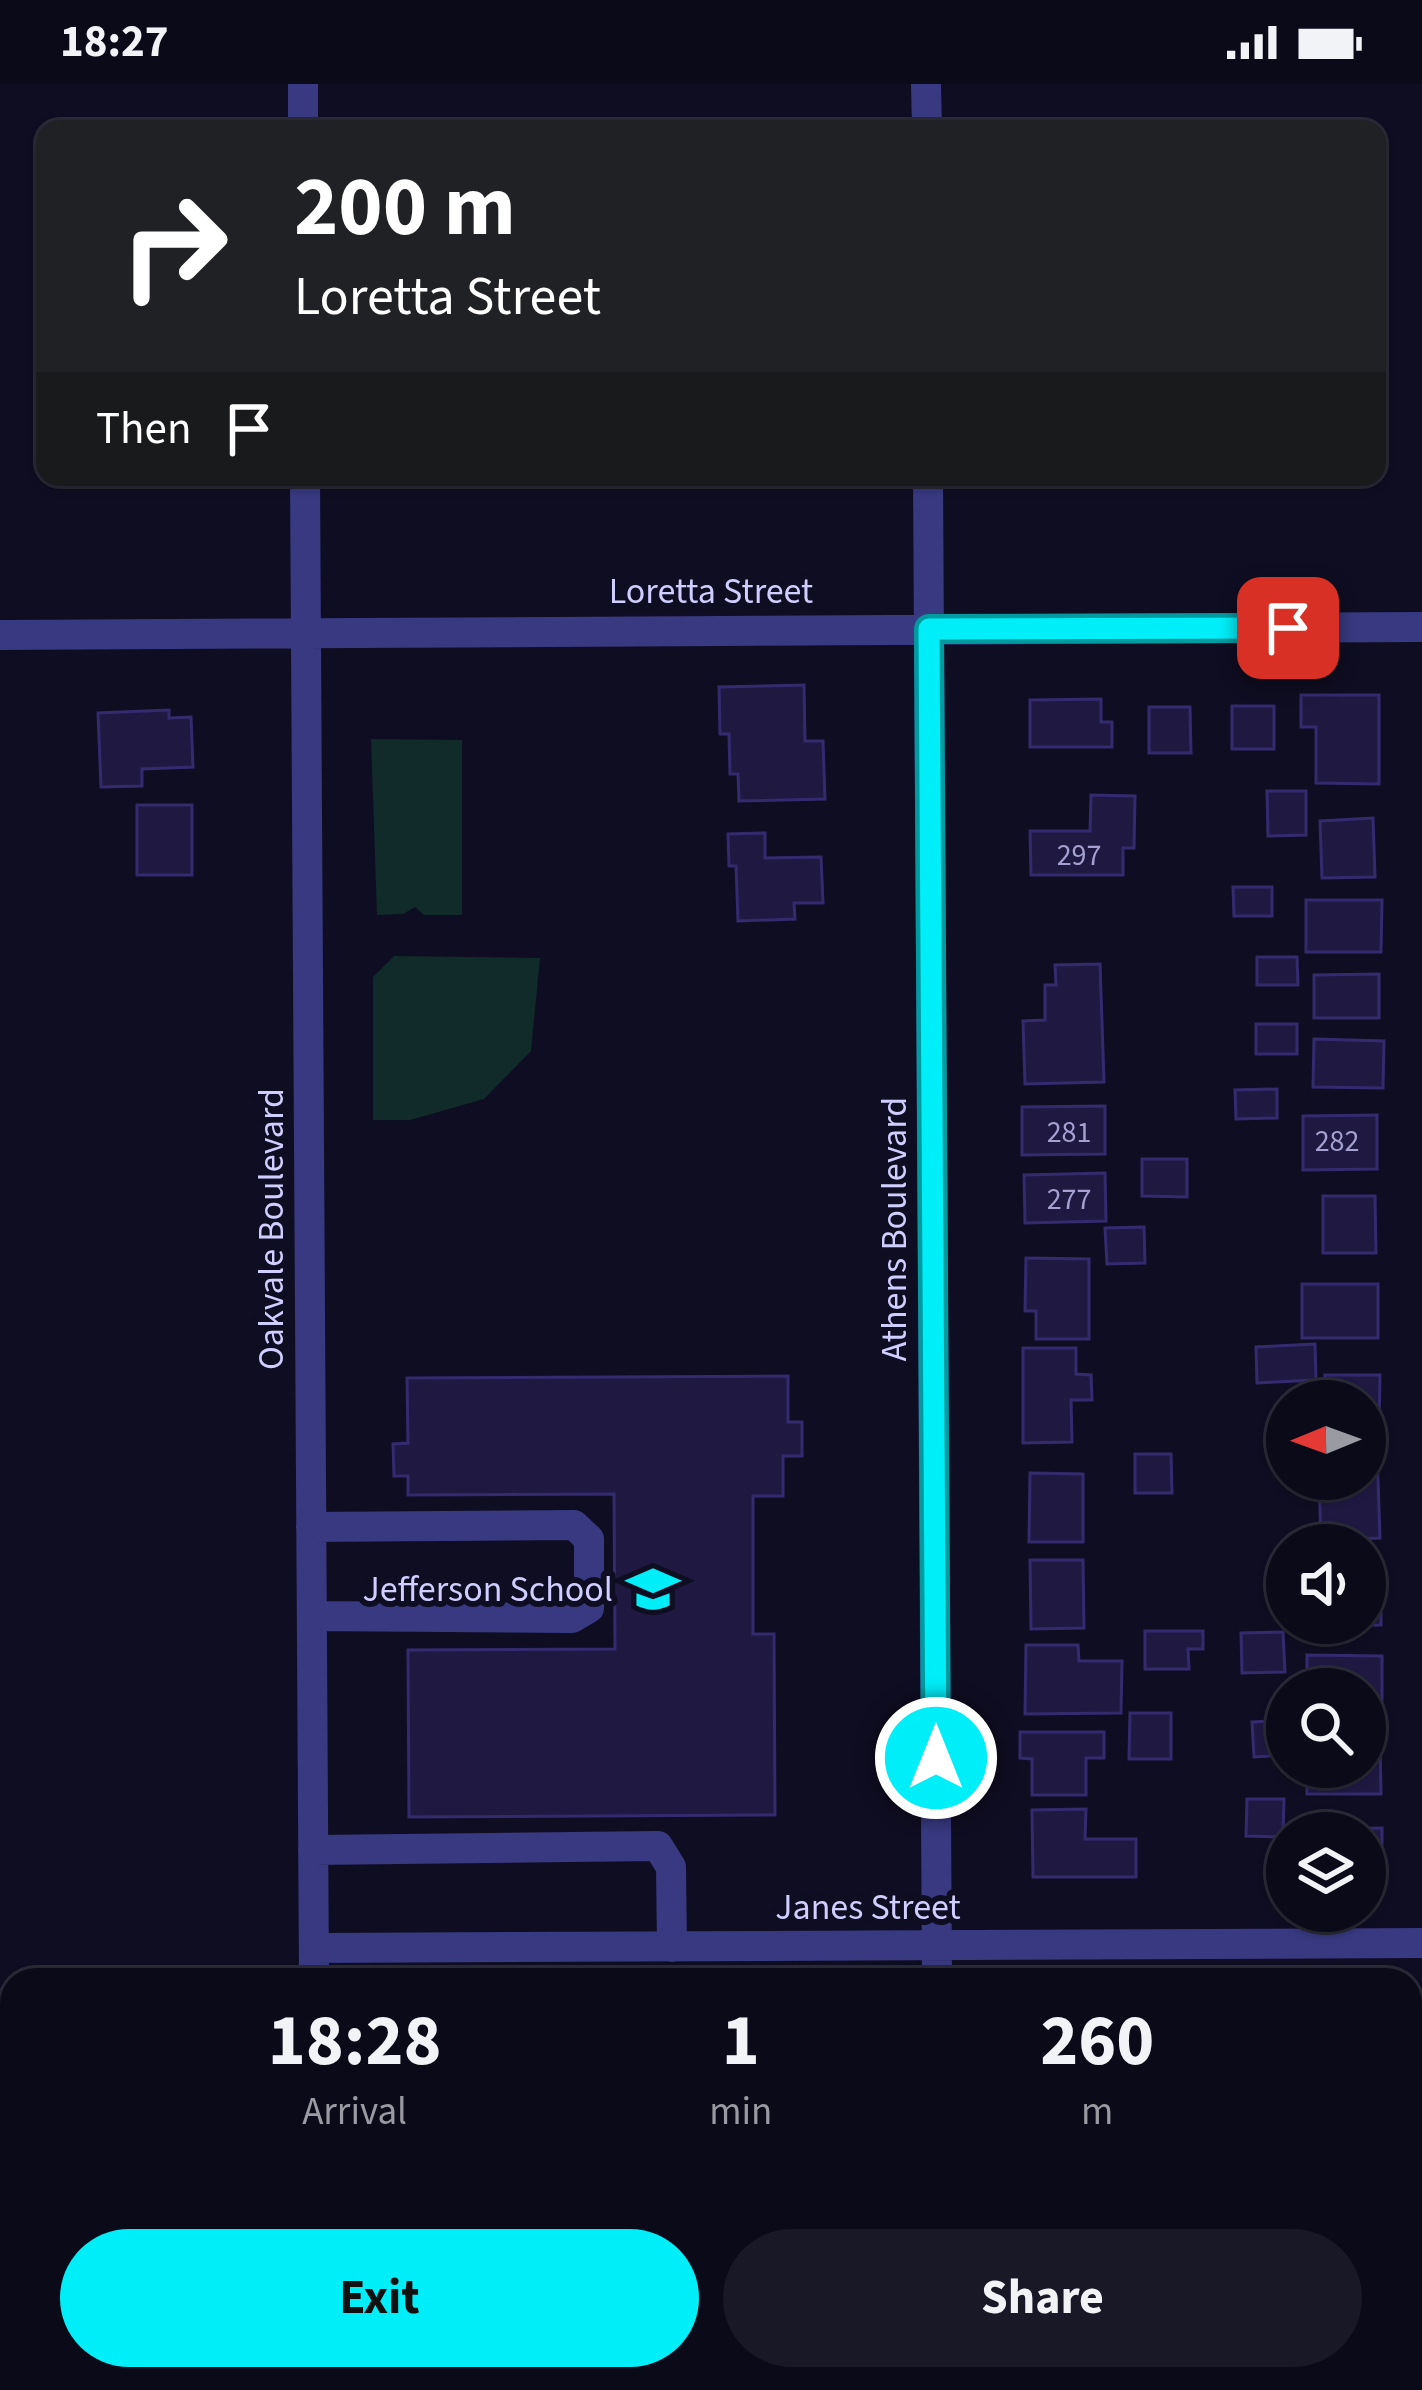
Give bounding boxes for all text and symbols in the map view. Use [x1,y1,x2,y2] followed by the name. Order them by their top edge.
[60,10,169,74] text: 18:27
[294,148,516,268] text: 200 m
[96,168,252,324] icon: right
[294,259,601,336] text: Loretta Street
[216,396,282,462] icon: arrive
[96,397,192,461] text: Then
[609,566,813,617] street label: Loretta Street
[1237,577,1339,679] pin
[1255,595,1321,661] icon: arrive
[1057,834,1101,877] house number: 297
[246,1088,297,1370] street label: Oakvale Boulevard
[869,1097,920,1361] street label: Athens Boulevard
[1047,1111,1091,1154] house number: 281
[1315,1120,1359,1163] house number: 282
[1047,1178,1091,1221] house number: 277
[1266,1380,1386,1500] north arrow
[1266,1380,1386,1932] map controls
[1266,1524,1386,1644] button: sound
[624,1560,682,1618] school or university icon: Jefferson School
[362,1564,613,1615] place label: Jefferson School
[1266,1668,1386,1788] button: search
[873,1695,999,1821] position arrow
[1266,1812,1386,1932] button: layers
[775,1882,961,1933] street label: Janes Street
[268,1990,441,2093] text: 18:28
[722,1990,760,2093] text: 1
[1040,1990,1154,2093] text: 260
[302,2084,407,2140] text: Arrival
[709,2084,772,2140] text: min
[1081,2084,1113,2140] text: m
[60,2229,699,2367] button: Exit
[723,2229,1362,2367] button: Share

